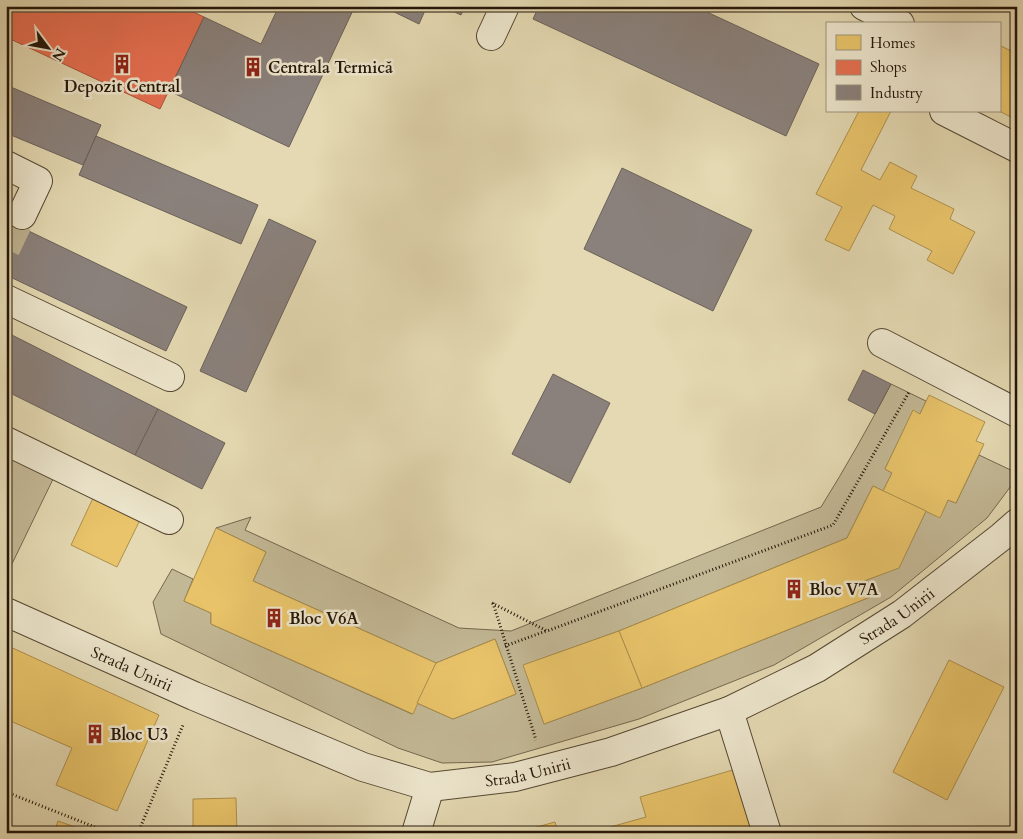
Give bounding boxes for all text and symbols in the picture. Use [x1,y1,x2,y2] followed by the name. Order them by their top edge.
[22,22,72,72] north arrow
[826,22,1000,112] legend
[870,33,915,53] text: Homes
[47,44,70,65] text: N
[111,53,133,75] building icon: Depozit Central
[242,56,264,78] building icon: Centrala Termică
[268,57,393,79] place label: Centrala Termică
[870,57,907,77] text: Shops
[64,76,181,98] place label: Depozit Central
[870,83,923,103] text: Industry
[783,578,805,600] building icon: Bloc V7A
[809,579,879,601] place label: Bloc V7A
[855,582,940,650] street label: Strada Unirii
[263,607,285,629] building icon: Bloc V6A
[289,608,359,630] place label: Bloc V6A
[87,641,176,697] street label: Strada Unirii
[84,723,106,745] building icon: Bloc U3
[110,724,168,746] place label: Bloc U3
[484,753,573,792] street label: Strada Unirii

